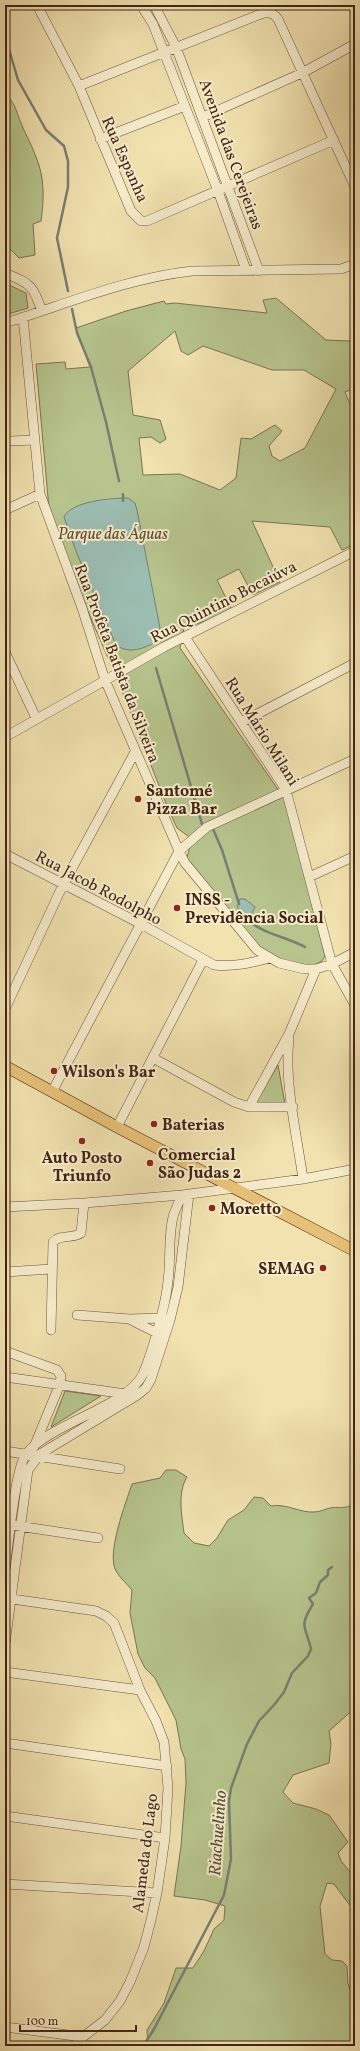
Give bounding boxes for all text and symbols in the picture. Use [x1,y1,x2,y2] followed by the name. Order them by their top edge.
[193,76,268,233] street label: Avenida das Cerejeiras
[95,113,153,206] street label: Rua Espanha
[58,524,168,546] park label: Parque das Águas
[147,556,301,649] street label: Rua Quintino Bocaiúva
[68,561,164,766] street label: Rua Profeta Batista da Silveira
[219,674,304,791] street label: Rua Mário Milani
[146,781,218,821] place label: Santomé Pizza Bar
[133,794,143,804] marker: Santomé Pizza Bar
[31,846,165,931] street label: Rua Jacob Rodolpho
[185,890,324,930] place label: INSS - Previdência Social
[172,903,182,913] marker: INSS - Previdência Social
[62,1062,156,1084] place label: Wilson's Bar
[49,1066,59,1076] marker: Wilson's Bar
[162,1115,225,1137] place label: Baterias
[149,1119,159,1129] marker: Baterias
[77,1136,87,1146] marker: Auto Posto Triunfo
[158,1145,241,1185] place label: Comercial São Judas 2
[42,1148,122,1188] place label: Auto Posto Triunfo
[145,1158,155,1168] marker: Comercial São Judas 2
[220,1199,281,1221] place label: Moretto
[207,1203,217,1213] marker: Moretto
[258,1259,315,1281] place label: SEMAG
[318,1263,328,1273] marker: SEMAG
[204,1789,233,1877] water label: Riachuelinho
[128,1792,164,1914] street label: Alameda do Lago
[20,2007,136,2033] scale bar
[26,2014,59,2030] text: 100 m

